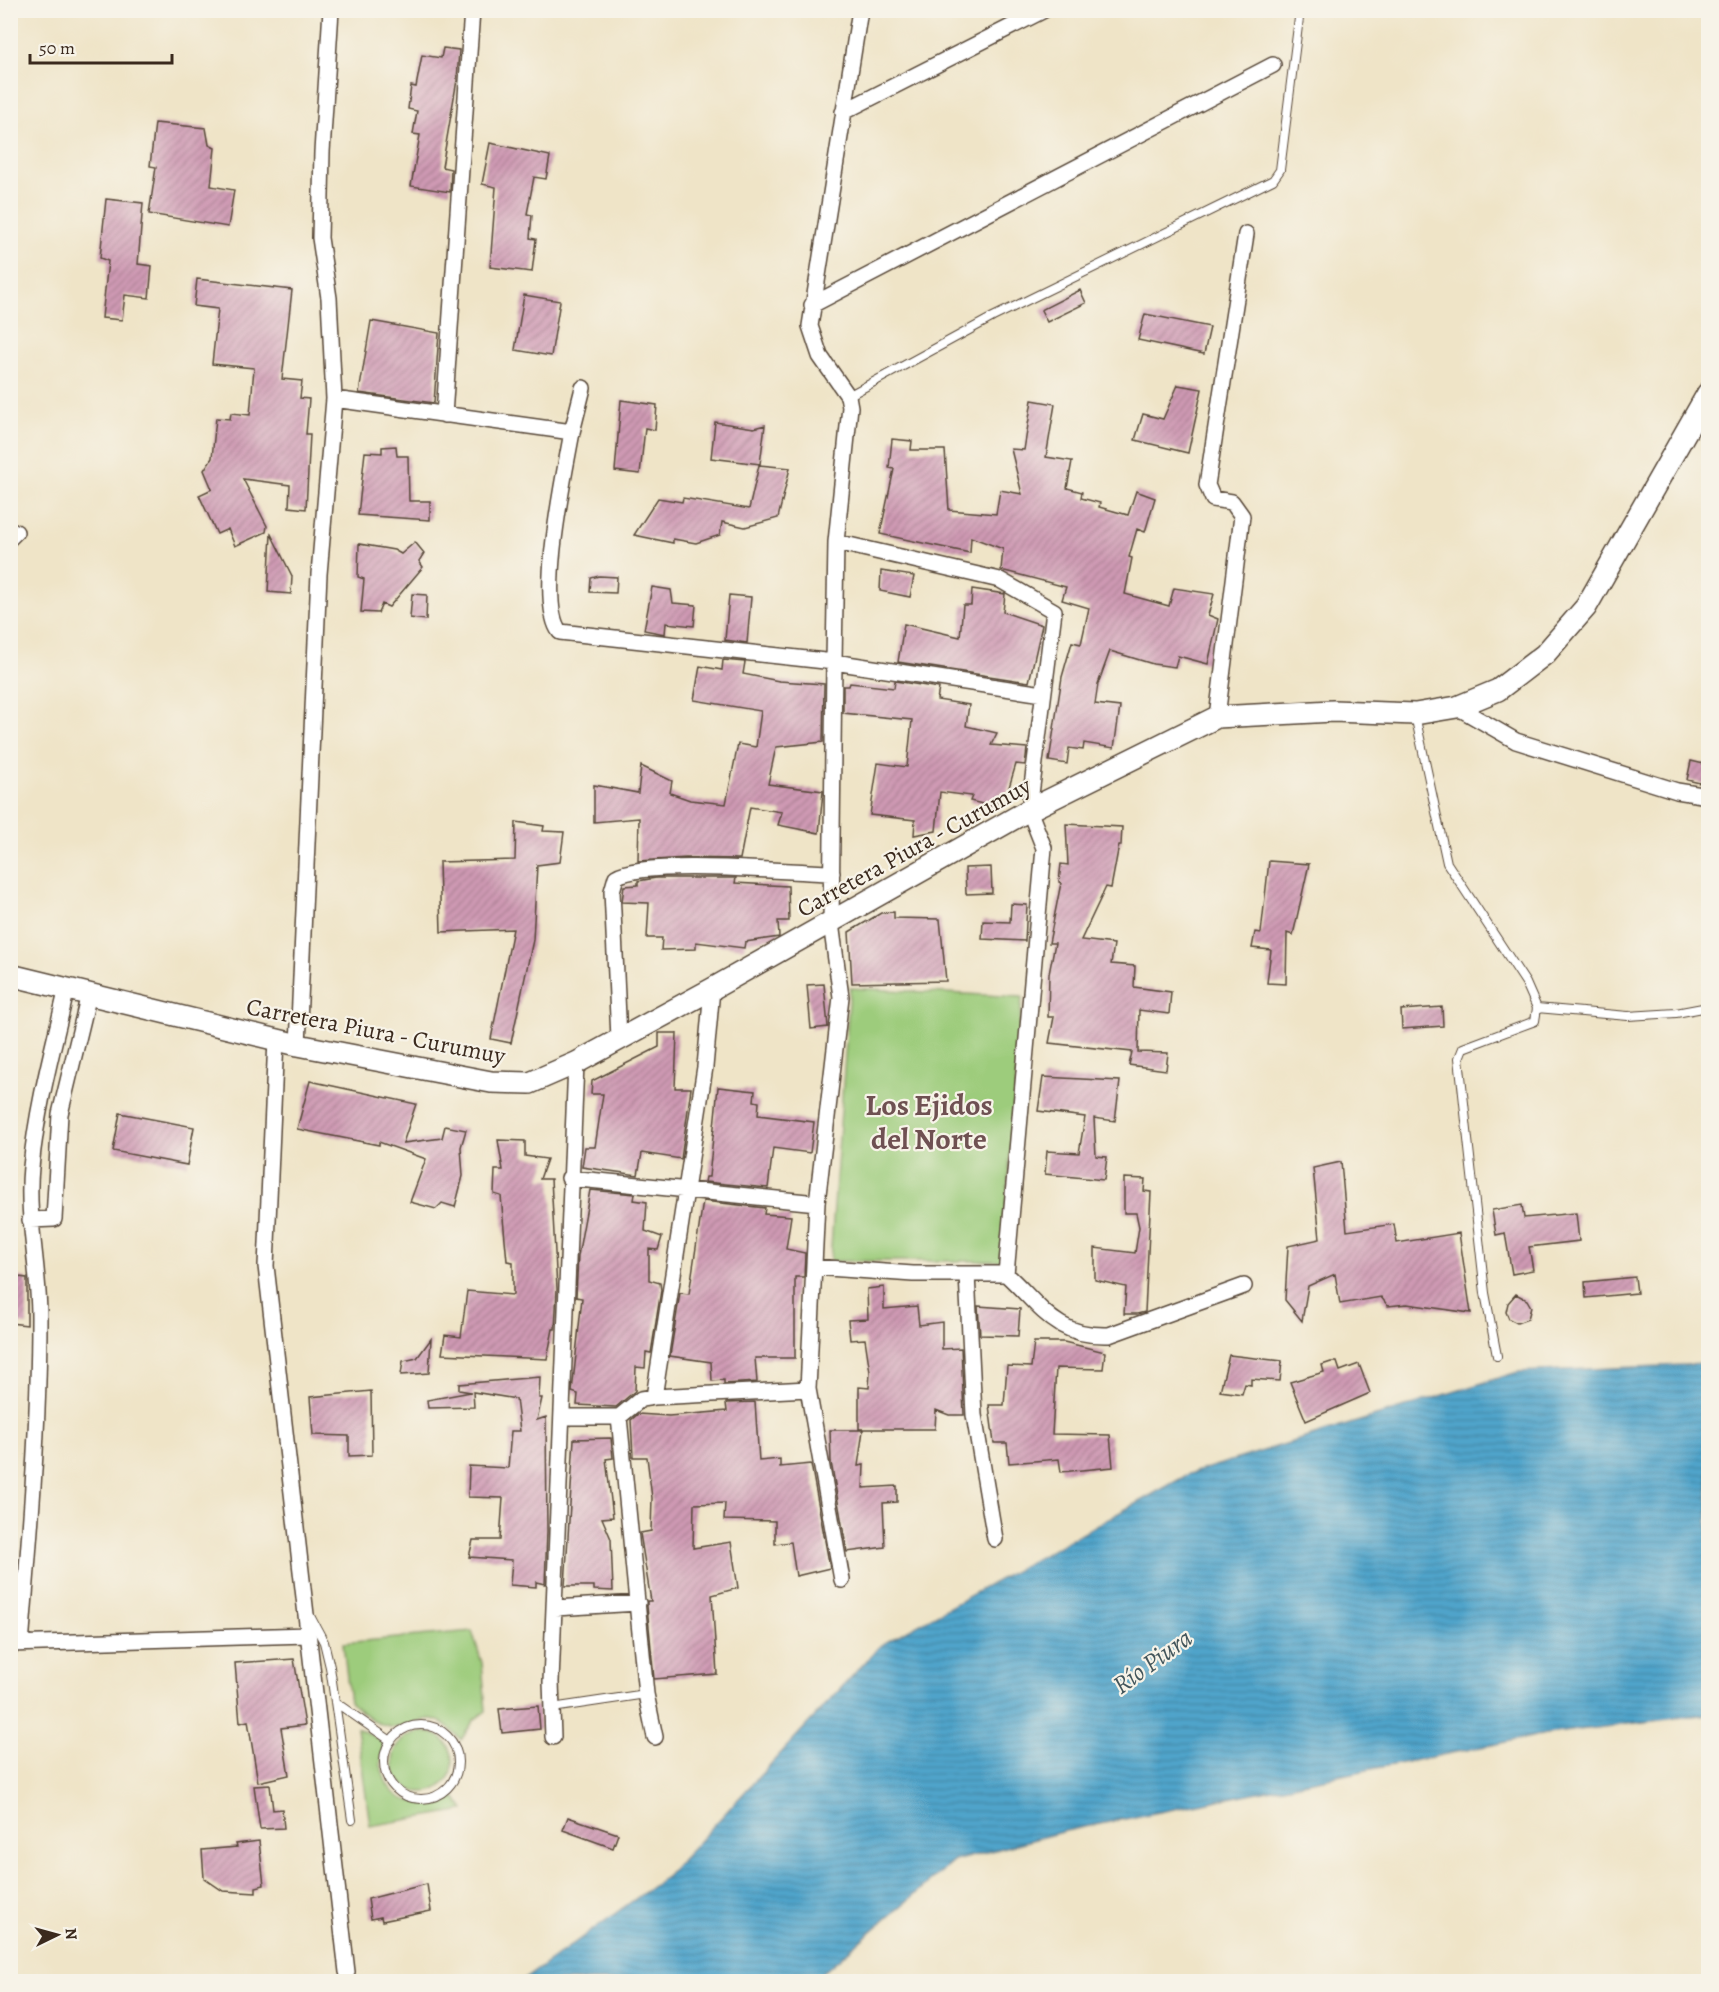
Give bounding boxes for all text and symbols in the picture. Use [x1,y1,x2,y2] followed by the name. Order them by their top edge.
[30,27,172,65] scale bar
[39,36,75,60] text: 50 m
[791,769,1037,925] street label: Carretera Piura - Curumuy
[244,990,508,1072] street label: Carretera Piura - Curumuy
[865,1085,993,1159] district label: Los Ejidos del Norte
[1105,1621,1199,1702] water label: Río Piura
[27,1905,87,1965] north arrow
[59,1927,82,1941] text: N

